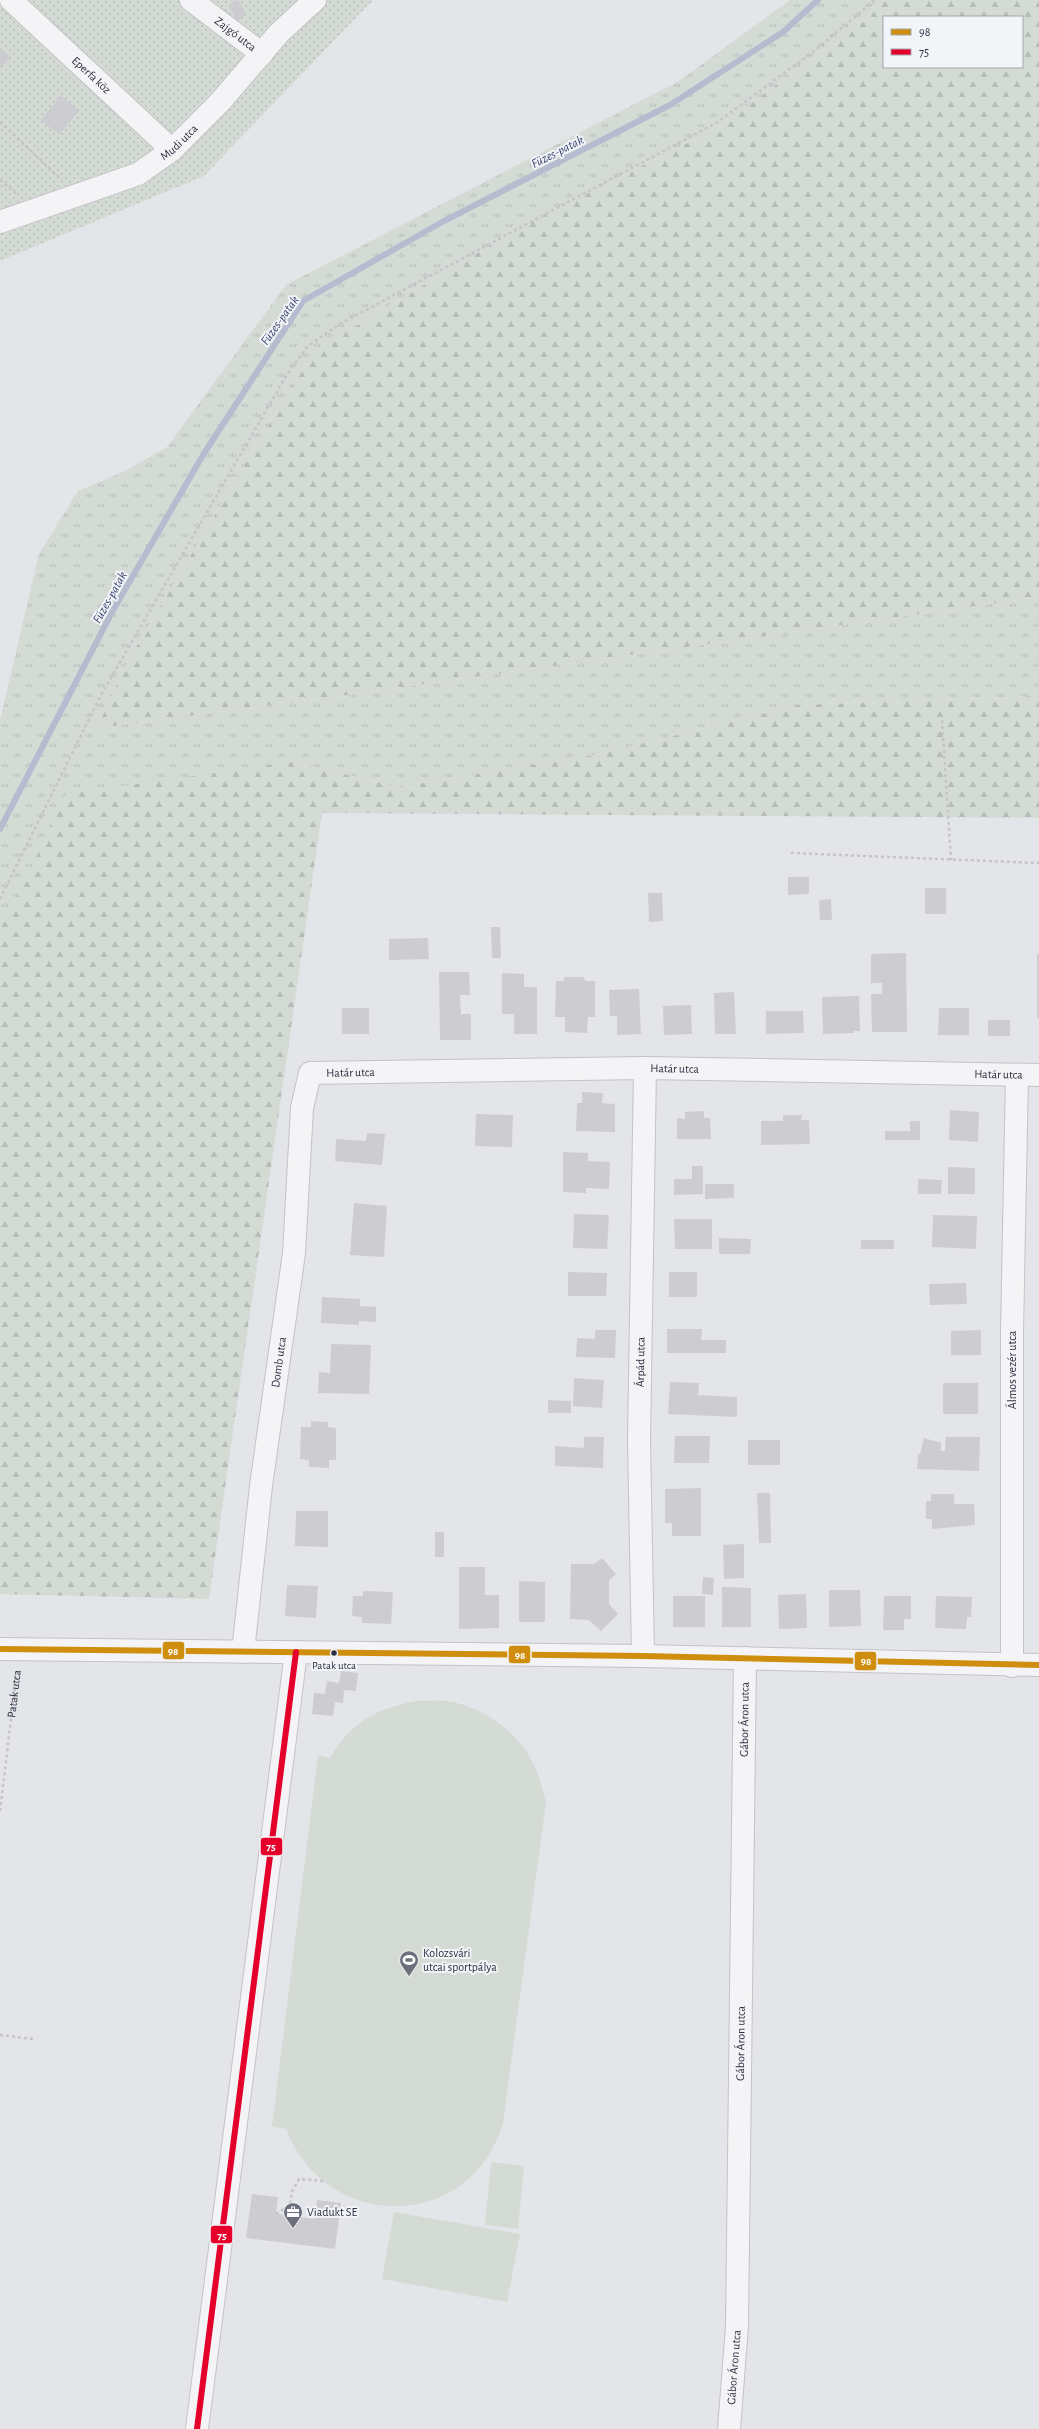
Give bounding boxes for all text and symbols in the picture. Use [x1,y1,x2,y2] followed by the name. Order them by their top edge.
[213,14,259,54] street label: Zajgó utca
[883,16,1023,68] legend
[919,26,931,38] text: 98
[919,46,929,58] text: 75
[70,54,113,96] street label: Eperfa köz
[158,122,200,162] street label: Mudi utca
[529,134,586,171] water label: Füzes-patak
[259,294,302,348] water label: Füzes-patak
[91,570,130,626] water label: Füzes-patak
[650,1062,699,1075] street label: Határ utca
[326,1066,375,1079] street label: Határ utca
[974,1068,1023,1081] street label: Határ utca
[1005,1330,1018,1409] street label: Álmos vezér utca
[269,1336,288,1388] street label: Domb utca
[633,1336,647,1387] street label: Árpád utca
[162,1641,185,1660] line badge: 98
[508,1645,531,1664] line badge: 98
[168,1646,178,1657] text: 98
[329,1648,339,1658] marker: Patak utca
[515,1650,525,1661] text: 98
[854,1651,877,1671] line badge: 98
[861,1656,871,1667] text: 98
[312,1660,356,1671] place label: Patak utca
[5,1669,23,1718] street label: Patak utca
[737,1681,751,1757] street label: Gábor Áron utca
[260,1837,283,1856] line badge: 75
[266,1841,276,1852] text: 75
[423,1947,497,1974] place label: Kolozsvári utcai sportpálya
[398,1949,420,1977] sports icon: Kolozsvári utcai sportpálya
[733,2005,747,2081] street label: Gábor Áron utca
[282,2201,304,2229] office icon: Viadukt SE
[307,2206,357,2218] place label: Viadukt SE
[210,2225,233,2244] line badge: 75
[217,2230,227,2241] text: 75
[725,2329,743,2405] street label: Gábor Áron utca

